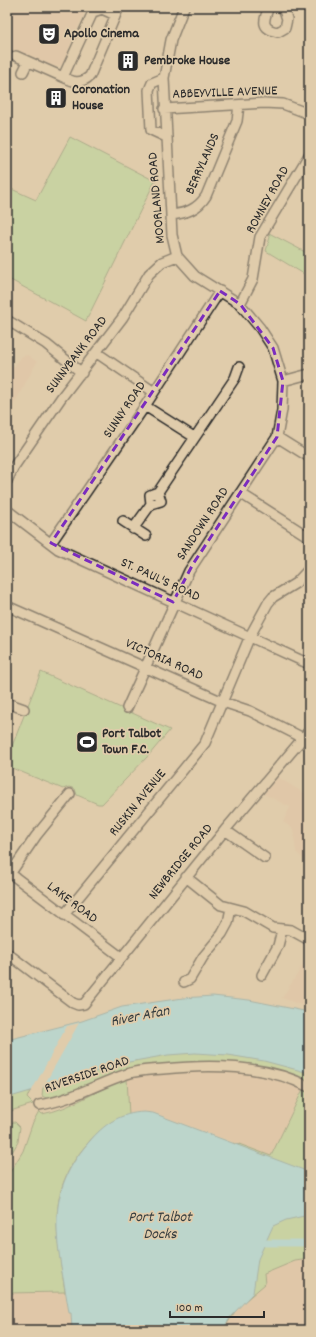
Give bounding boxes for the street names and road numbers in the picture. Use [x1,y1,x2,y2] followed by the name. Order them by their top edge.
[172,81,279,105] street label: ABBEYVILLE AVENUE
[181,130,225,198] street label: BERRYLANDS
[143,152,171,244] street label: MOORLAND ROAD
[241,163,295,237] street label: ROMNEY ROAD
[41,312,113,398] street label: SUNNYBANK ROAD
[99,378,151,442] street label: SUNNY ROAD
[172,483,234,565] street label: SANDOWN ROAD
[117,553,203,607] street label: ST. PAUL'S ROAD
[122,634,206,686] street label: VICTORIA ROAD
[105,765,172,841] street label: RUSKIN AVENUE
[144,820,218,904] street label: NEWBRIDGE ROAD
[42,877,102,929] street label: LAKE ROAD
[42,1051,132,1099] street label: RIVERSIDE ROAD

